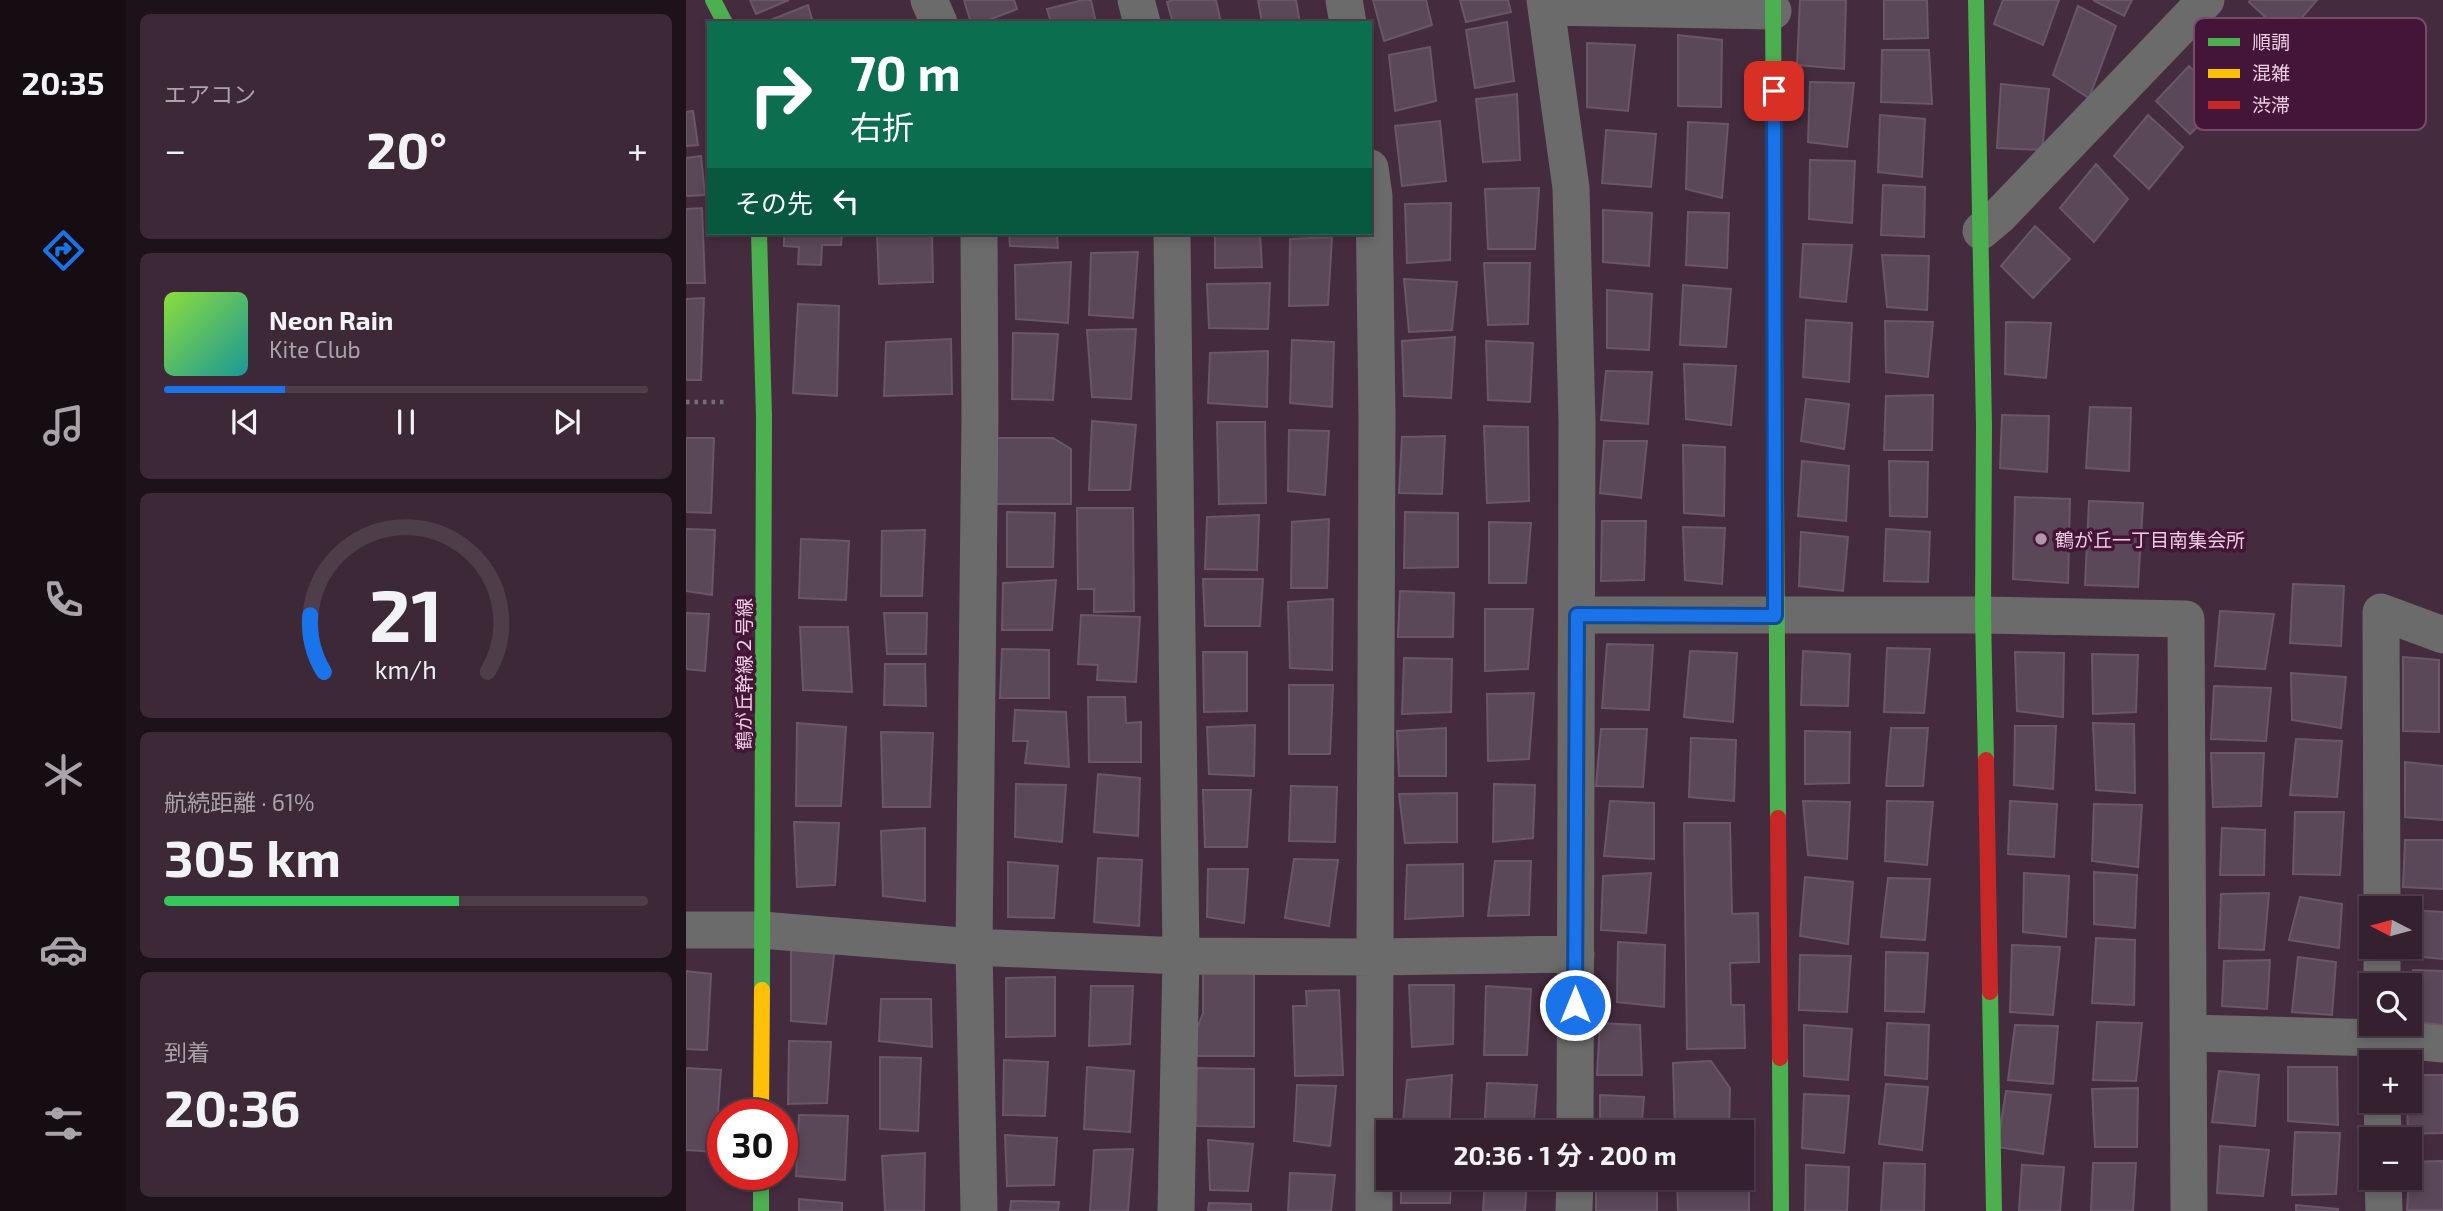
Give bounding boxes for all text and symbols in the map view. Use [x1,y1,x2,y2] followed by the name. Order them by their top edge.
[2194,18,2426,130] legend
[2252,30,2290,53] text: 順調
[850,42,961,101] text: 70 m
[735,49,826,140] icon: right
[1744,61,1804,121] pin
[2252,61,2290,84] text: 混雑
[22,63,104,101] text: 20:35
[1755,72,1793,110] icon: arrive
[164,80,256,108] text: エアコン
[2252,93,2290,116] text: 渋滞
[850,107,914,145] text: 右折
[366,117,447,179] text: 20°
[164,126,186,172] text: −
[627,126,648,172] text: +
[827,182,865,220] icon: left
[735,187,813,218] text: その先
[39,226,88,275] icon: directions
[269,304,393,335] text: Neon Rain
[269,335,361,363] text: Kite Club
[39,401,88,450] icon: music
[226,403,264,441] icon: previous
[387,403,425,441] icon: pause
[548,403,586,441] icon: next
[2055,528,2245,551] place label: 鶴が丘一丁目南集会所
[2033,531,2049,547] marker: 鶴が丘一丁目南集会所
[369,569,443,657] text: 21
[39,575,88,624] icon: phone
[732,598,755,750] street label: 鶴が丘幹線２号線
[375,653,437,683] text: km/h
[39,750,88,799] icon: climate
[164,788,315,816] text: 航続距離 · 61%
[164,825,341,887] text: 305 km
[2359,896,2422,959] north arrow
[2359,896,2422,1190] map controls
[39,925,88,974] icon: car
[1538,968,1612,1042] position arrow
[2359,973,2422,1036] button: search
[164,1038,210,1066] text: 到着
[2359,1050,2422,1113] button: +
[164,1075,301,1137] text: 20:36
[39,1099,88,1148] icon: filters
[707,1099,798,1190] speed limit sign: 30
[2359,1127,2422,1190] button: −
[1453,1139,1677,1170] text: 20:36 · 1 分 · 200 m

